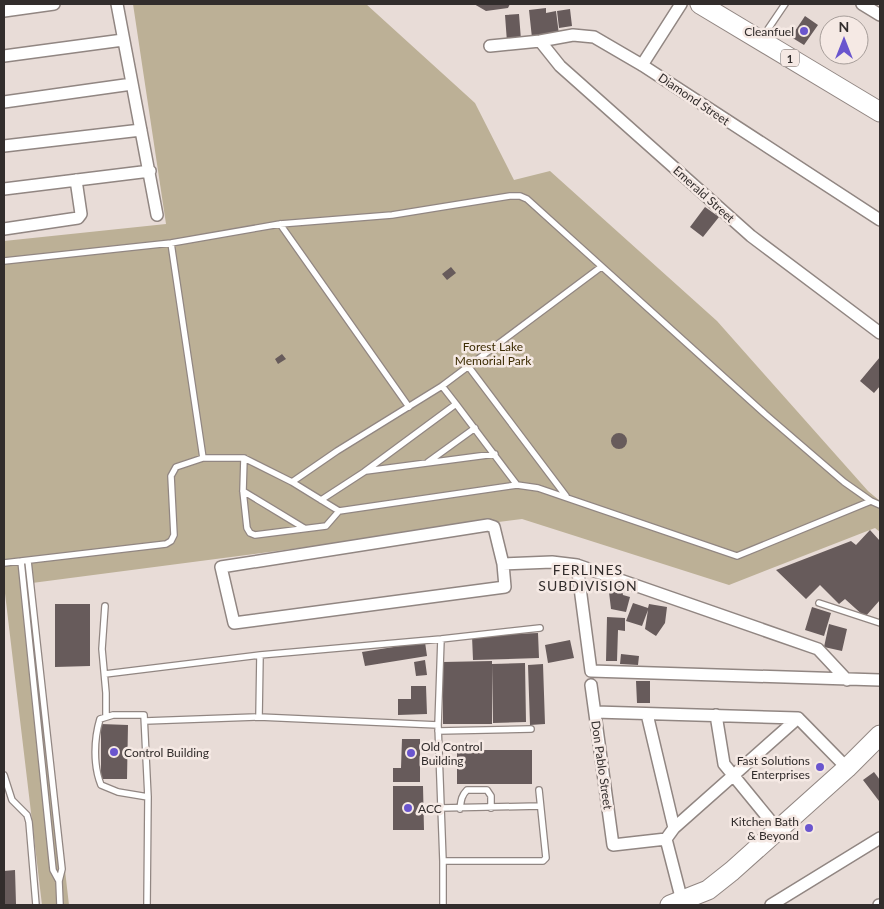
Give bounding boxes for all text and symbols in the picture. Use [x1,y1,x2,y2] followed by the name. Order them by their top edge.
[819,15,869,65] north arrow
[839,18,849,35] text: N
[744,24,794,39] place label: Cleanfuel
[798,25,810,37] marker: Cleanfuel
[781,49,799,66] road number: 1
[656,70,733,129] street label: Diamond Street
[670,163,738,226] street label: Emerald Street
[455,339,532,368] park label: Forest Lake Memorial Park
[538,561,638,594] district label: FERLINES SUBDIVISION
[588,720,616,811] street label: Don Pablo Street
[421,739,483,768] place label: Old Control Building
[124,745,209,760] place label: Control Building
[108,746,120,758] marker: Control Building
[405,747,417,759] marker: Old Control Building
[737,753,810,782] place label: Fast Solutions Enterprises
[814,761,826,773] marker: Fast Solutions Enterprises
[418,801,442,816] place label: ACC
[402,802,414,814] marker: ACC
[731,814,799,843] place label: Kitchen Bath & Beyond
[803,822,815,834] marker: Kitchen Bath & Beyond

